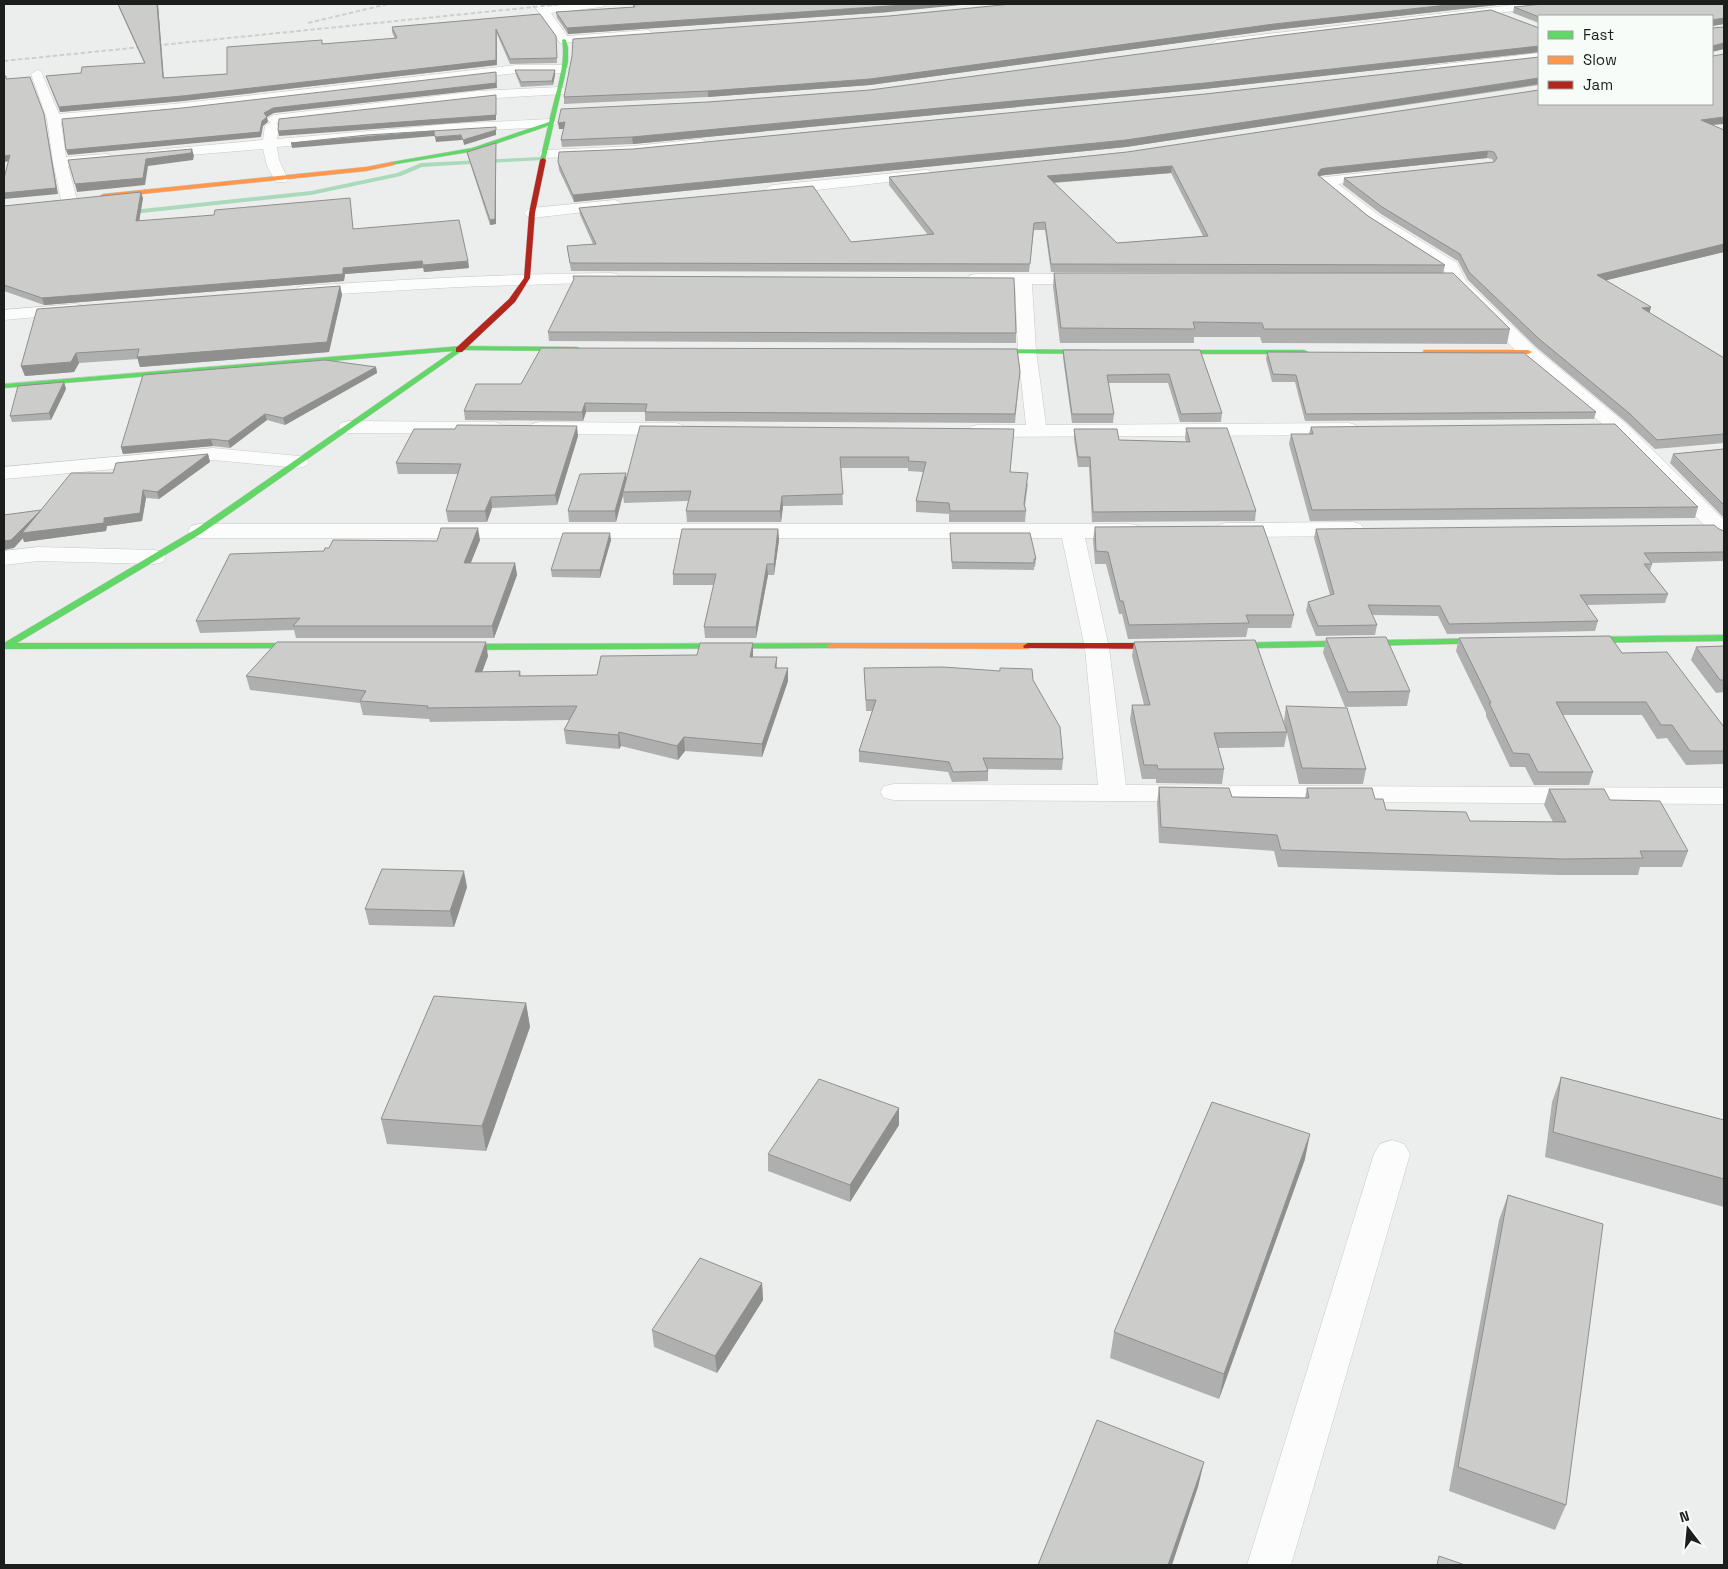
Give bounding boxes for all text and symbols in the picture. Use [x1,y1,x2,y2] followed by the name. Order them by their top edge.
[1538,15,1713,105] legend
[1583,25,1614,44] text: Fast
[1583,50,1617,69] text: Slow
[1583,75,1613,94] text: Jam
[1663,1504,1713,1554] north arrow
[1677,1507,1691,1526] text: N

